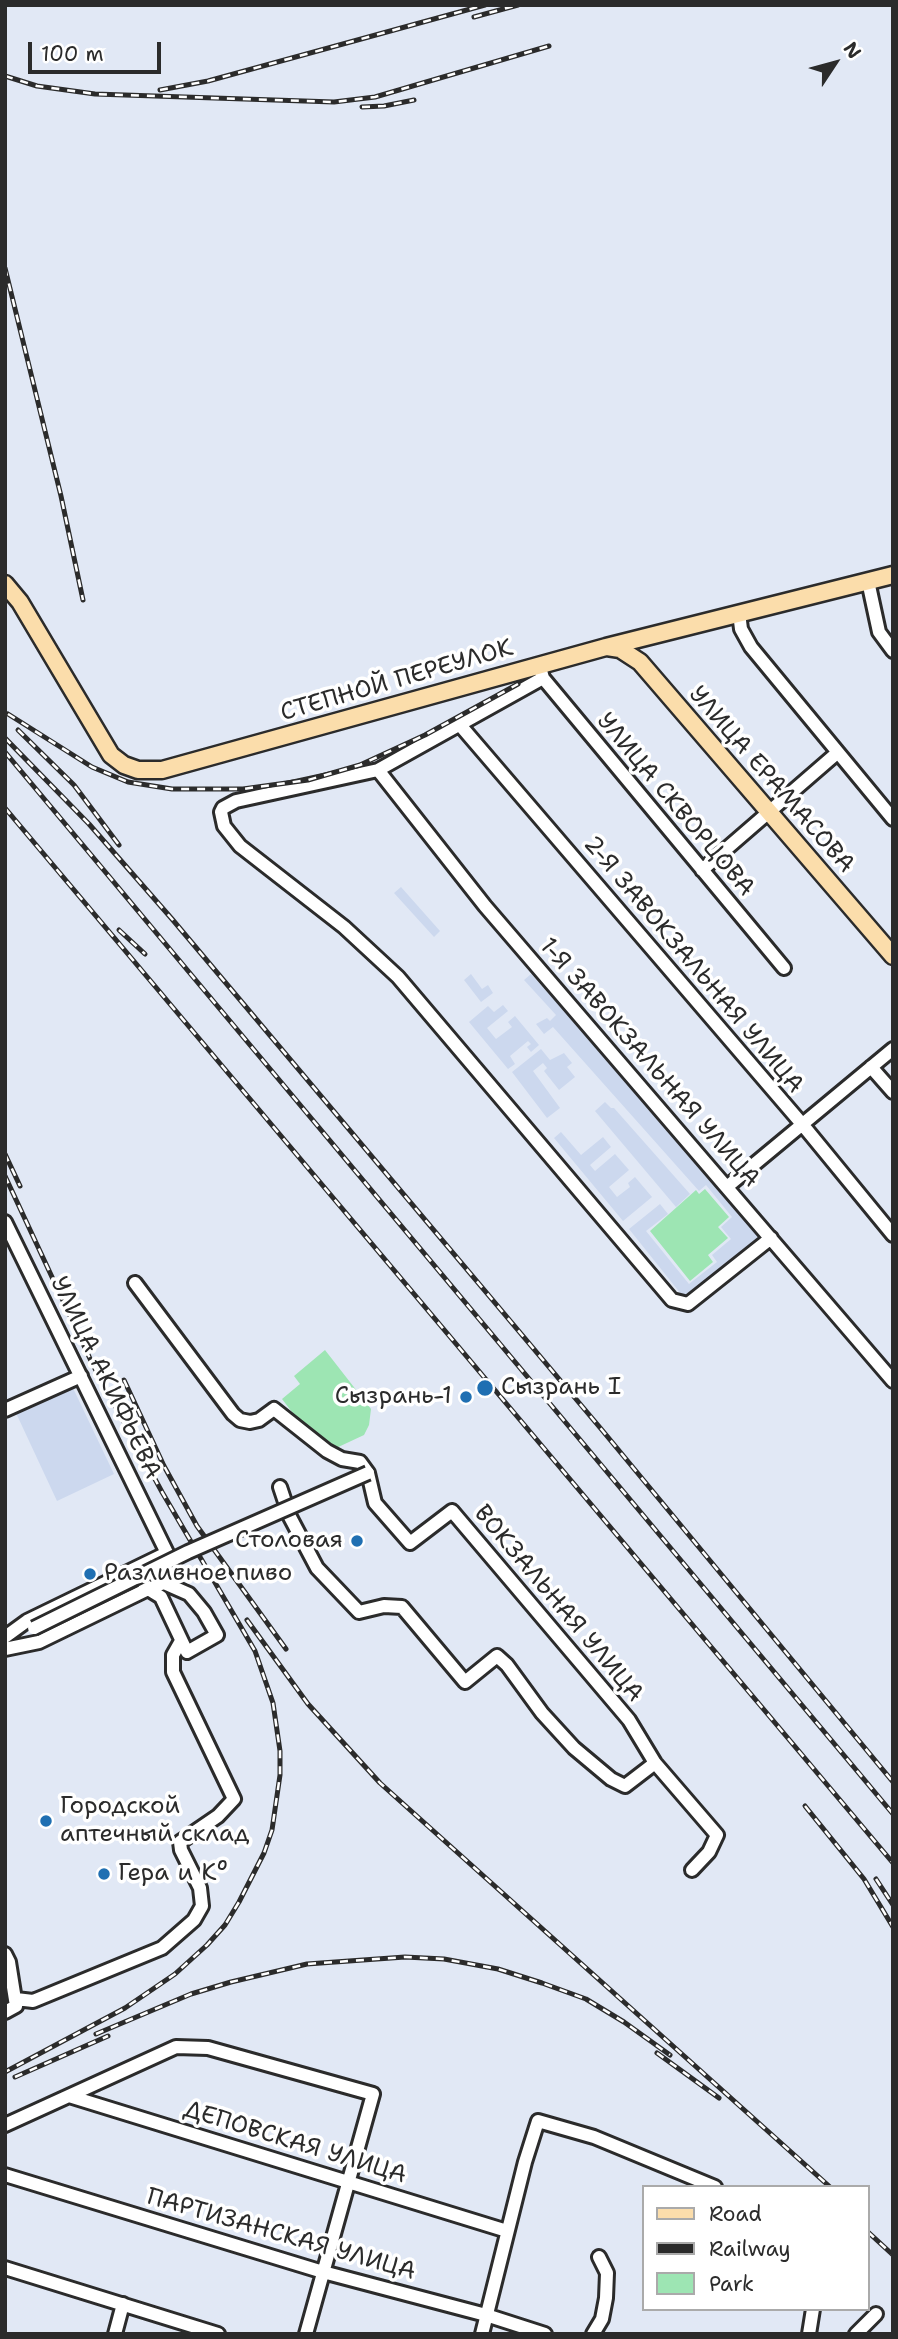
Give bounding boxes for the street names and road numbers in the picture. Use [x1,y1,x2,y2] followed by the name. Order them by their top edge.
[277,634,517,728] street label: СТЕПНОЙ ПЕРЕУЛОК
[682,681,860,879] street label: УЛИЦА ЕРАМАСОВА
[590,707,760,903] street label: УЛИЦА СКВОРЦОВА
[577,831,809,1099] street label: 2-Я ЗАВОКЗАЛЬНАЯ УЛИЦА
[533,932,765,1194] street label: 1-Я ЗАВОКЗАЛЬНАЯ УЛИЦА
[43,1272,167,1484] street label: УЛИЦА АКИФЬЕВА
[467,1500,649,1708] street label: ВОКЗАЛЬНАЯ УЛИЦА
[180,2095,410,2191] street label: ДЕПОВСКАЯ УЛИЦА
[143,2183,419,2287] street label: ПАРТИЗАНСКАЯ УЛИЦА

